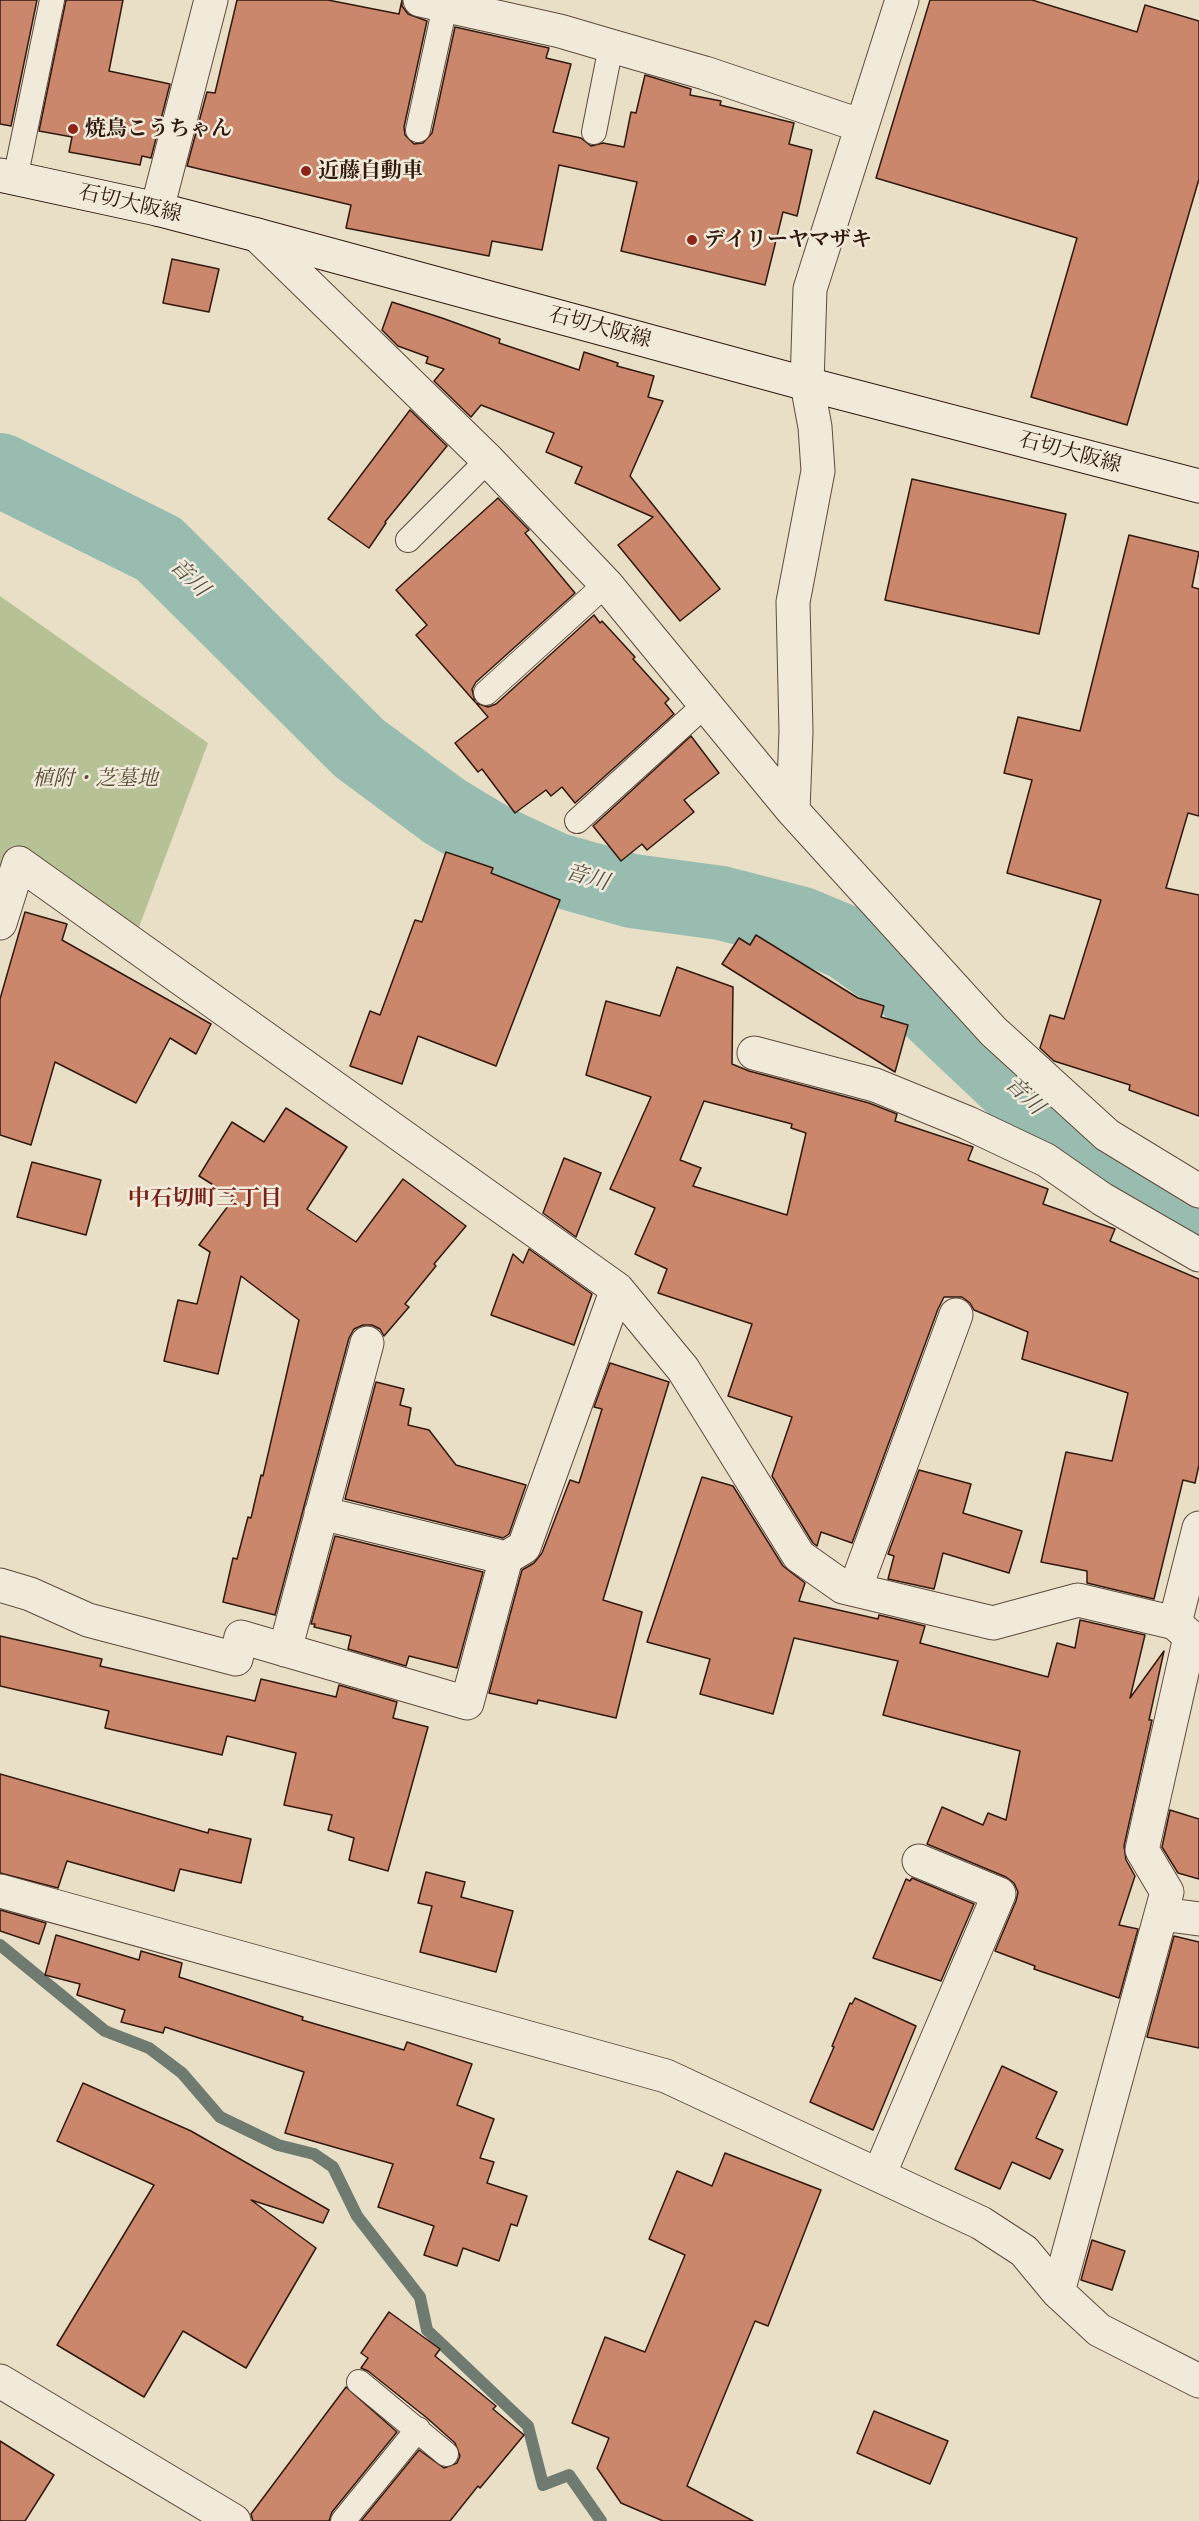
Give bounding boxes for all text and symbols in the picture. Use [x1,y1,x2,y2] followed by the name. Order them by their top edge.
[85,116,232,142] place label: 焼鳥こうちゃん
[66,122,80,136] marker: 焼鳥こうちゃん
[318,158,423,184] place label: 近藤自動車
[299,164,313,178] marker: 近藤自動車
[76,180,184,228] street label: 石切大阪線
[704,227,872,253] place label: デイリーヤマザキ
[685,233,699,247] marker: デイリーヤマザキ
[546,302,654,354] street label: 石切大阪線
[1016,427,1124,479] street label: 石切大阪線
[164,553,214,603] water label: 音川
[32,766,158,792] park label: 植附・芝墓地
[562,859,612,897] water label: 音川
[999,1071,1049,1121] water label: 音川
[128,1186,282,1212] district label: 中石切町三丁目

